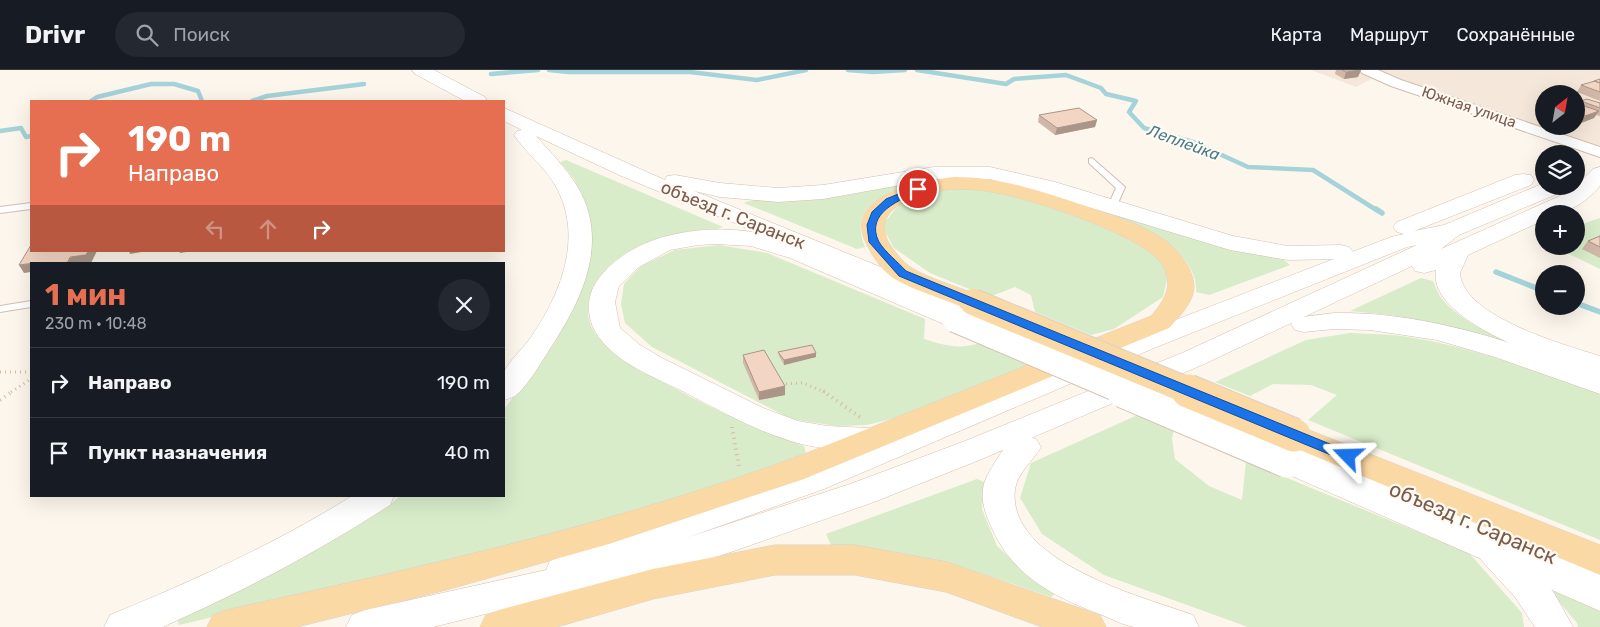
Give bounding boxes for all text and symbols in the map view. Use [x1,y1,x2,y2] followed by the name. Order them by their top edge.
[115,12,465,57] search box
[25,21,85,49] text: Drivr
[133,21,161,49] icon: search
[173,23,230,46] text: Поиск
[1271,24,1322,46] text: Карта
[1350,24,1429,46] text: Маршрут
[1457,24,1575,46] text: Сохранённые
[1419,82,1519,132] street label: Южная улица
[1535,85,1585,135] north arrow
[1535,85,1585,315] map controls
[128,118,231,160] text: 190 m
[45,120,110,185] icon: right
[1144,120,1222,164] water label: Леплейка
[1535,145,1585,195] button: layers
[128,160,219,187] text: Направо
[897,168,939,210] pin
[904,175,932,203] icon: arrive
[658,176,809,254] street label: объезд г. Саранск
[1535,205,1585,255] button: +
[201,215,229,243] icon: left
[254,215,282,243] icon: ahead
[307,215,335,243] icon: right
[1535,265,1585,315] button: −
[45,277,126,313] text: 1 мин
[438,279,490,331] button: close
[45,314,147,333] text: 230 m · 10:48
[45,369,73,397] icon: right
[88,371,172,394] text: Направо
[437,371,490,394] text: 190 m
[1321,429,1373,481] position arrow
[45,439,73,467] icon: arrive
[88,441,267,464] text: Пункт назначения
[445,441,490,464] text: 40 m
[1386,476,1561,569] street label: объезд г. Саранск

